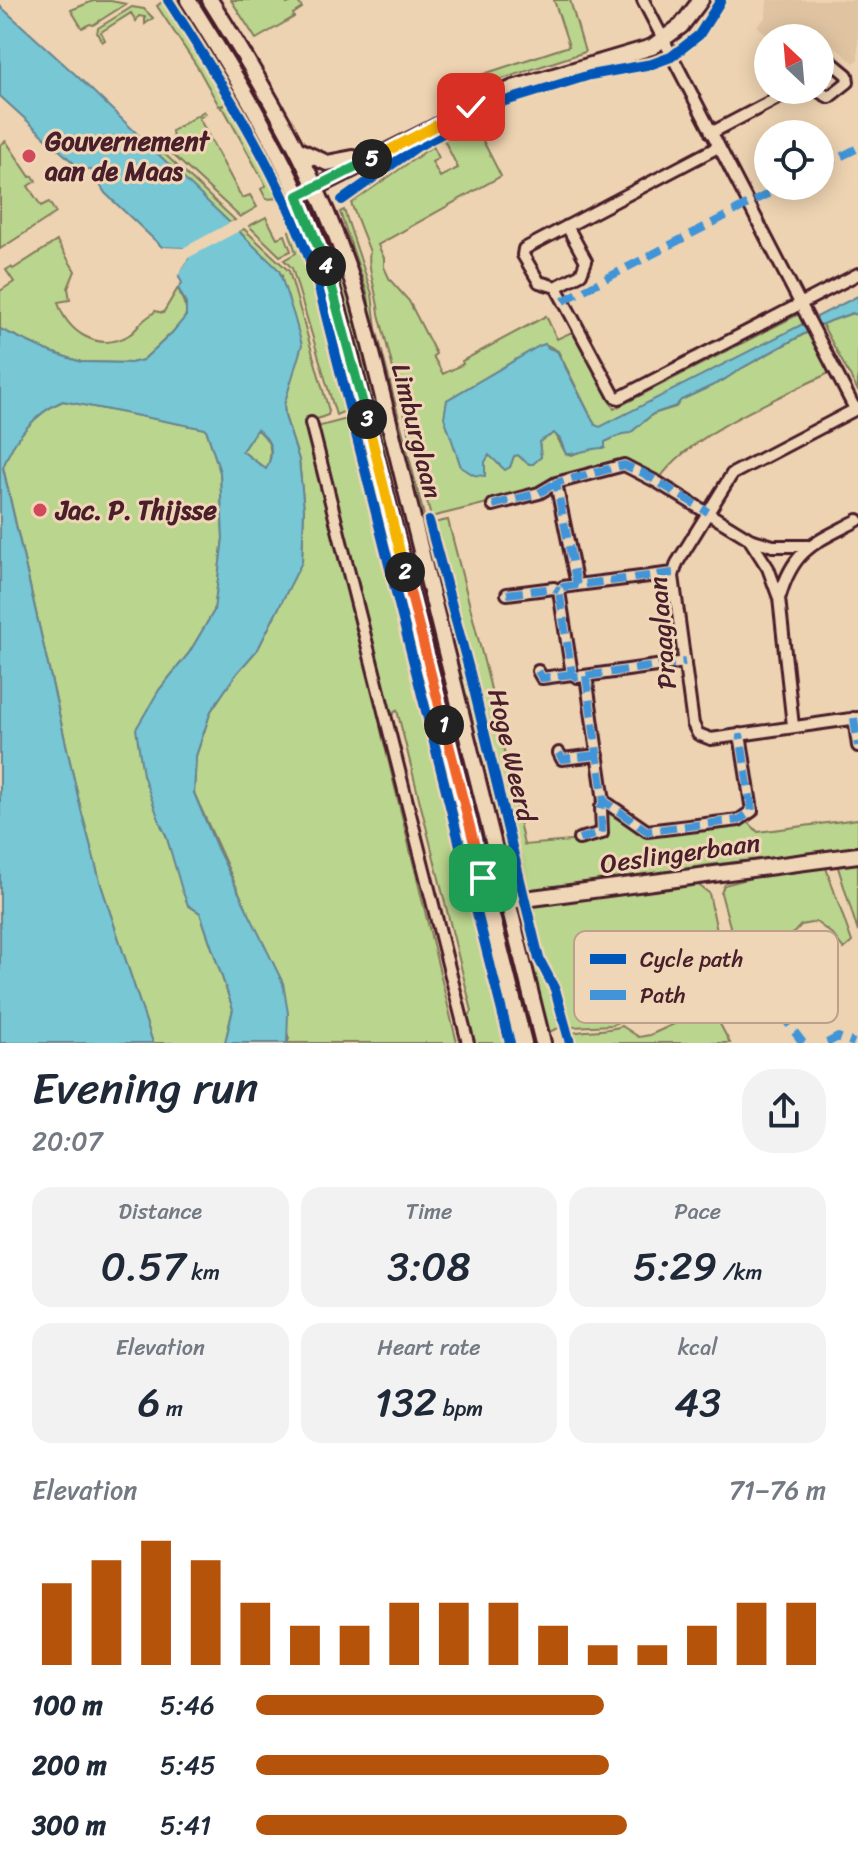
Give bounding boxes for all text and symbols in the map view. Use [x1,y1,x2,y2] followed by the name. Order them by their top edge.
[754,24,834,104] north arrow
[754,24,834,200] map controls
[437,73,505,141] pin
[449,85,493,129] icon: check
[44,118,210,194] place label: Gouvernement aan de Maas
[754,120,834,200] button: locate
[352,139,392,179] pin: 5
[365,139,379,178] text: 5
[20,147,38,165] marker: Gouvernement aan de Maas
[306,246,346,286] pin: 4
[319,246,333,285] text: 4
[378,358,456,504] street label: Limburglaan
[347,399,387,439] pin: 3
[361,399,373,438] text: 3
[54,487,217,533] place label: Jac. P. Thijsse
[31,501,49,519] marker: Jac. P. Thijsse
[385,552,425,592] pin: 2
[399,552,411,591] text: 2
[634,575,690,691] street label: Praaglaan
[474,684,550,828] street label: Hoge Weerd
[424,705,464,745] pin: 1
[439,705,449,744] text: 1
[597,819,763,887] street label: Oeslingerbaan
[449,844,517,912] pin
[461,856,505,900] icon: arrive
[574,931,838,1023] legend
[640,940,743,979] text: Cycle path
[640,976,686,1015] text: Path
[32,1049,258,1127] text: Evening run
[742,1069,826,1153] button: share
[32,1118,103,1164] text: 20:07
[119,1192,202,1231] text: Distance
[406,1192,452,1231] text: Time
[674,1192,721,1231] text: Pace
[101,1231,185,1302] text: 0.57
[387,1231,471,1302] text: 3:08
[633,1231,717,1302] text: 5:29
[185,1253,220,1292] text: km
[717,1253,762,1292] text: /km
[116,1328,205,1367] text: Elevation
[377,1328,481,1367] text: Heart rate
[678,1328,718,1367] text: kcal
[138,1367,160,1438] text: 6
[375,1367,437,1438] text: 132
[674,1367,721,1438] text: 43
[160,1389,183,1428] text: m
[437,1389,483,1428] text: bpm
[32,1467,137,1513] text: Elevation
[729,1467,826,1513] text: 71–76 m
[32,1682,103,1728] text: 100 m
[160,1682,215,1728] text: 5:46
[32,1742,107,1788] text: 200 m
[160,1742,216,1788] text: 5:45
[32,1802,106,1848] text: 300 m
[160,1802,211,1848] text: 5:41

